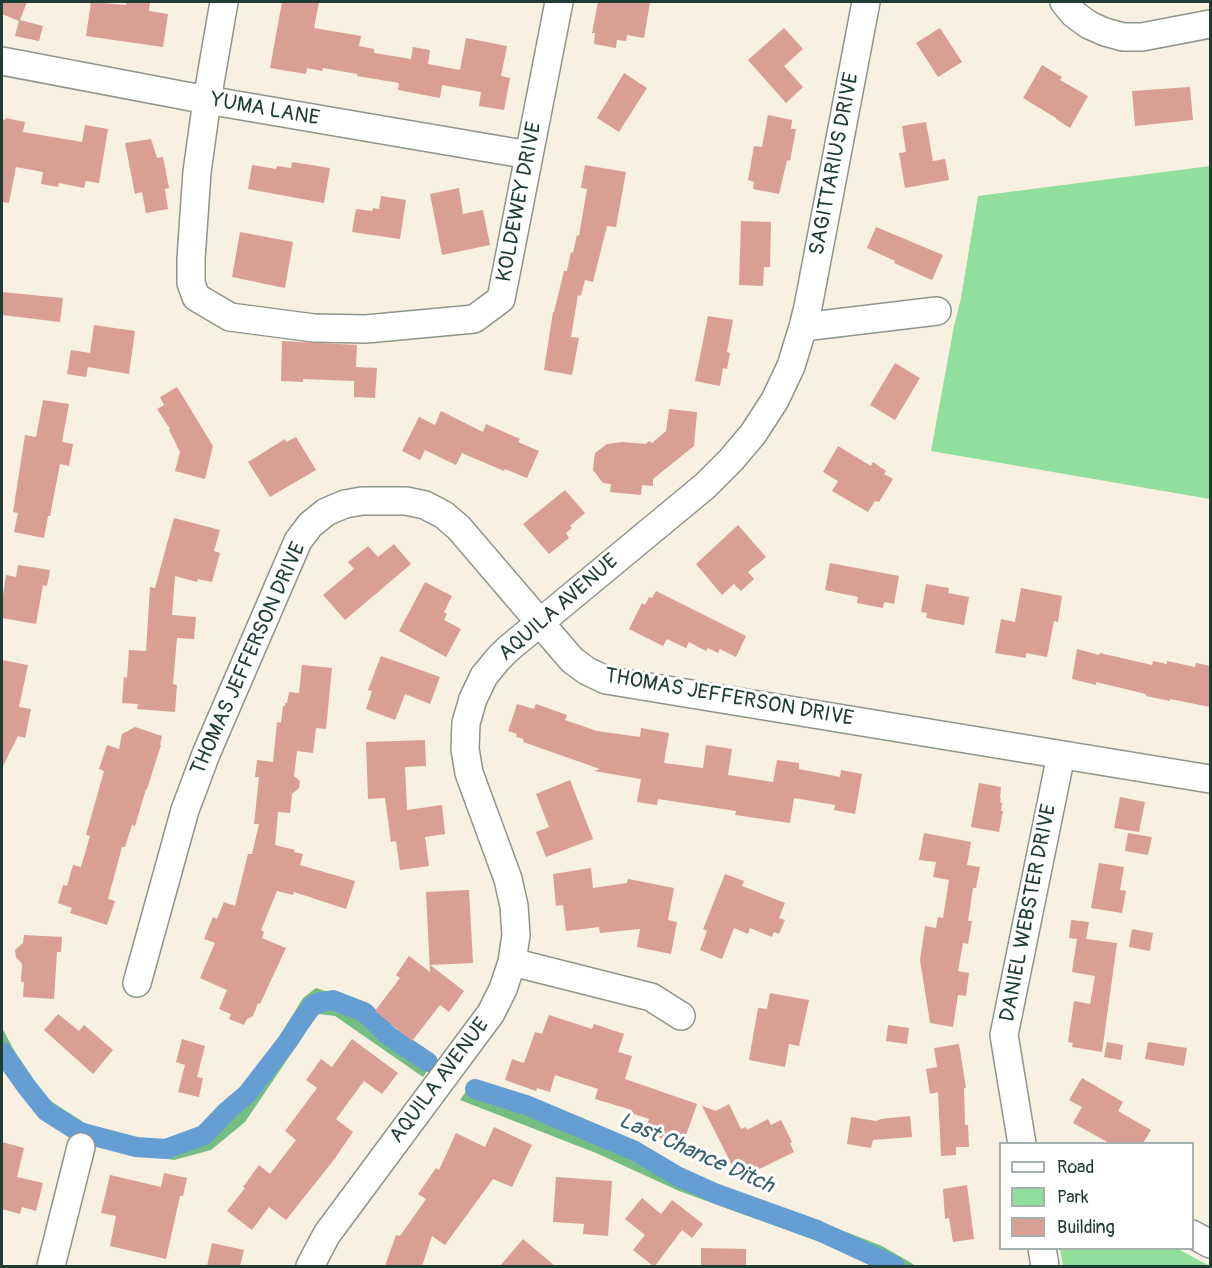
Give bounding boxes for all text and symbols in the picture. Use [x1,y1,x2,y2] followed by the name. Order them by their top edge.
[805,71,865,257] street label: SAGITTARIUS DRIVE
[209,88,321,132] street label: YUMA LANE
[492,120,548,284] street label: KOLDEWEY DRIVE
[186,539,312,779] street label: THOMAS JEFFERSON DRIVE
[494,549,624,667] street label: AQUILA AVENUE
[603,664,855,732] street label: THOMAS JEFFERSON DRIVE
[996,802,1062,1024] street label: DANIEL WEBSTER DRIVE
[385,1013,495,1149] street label: AQUILA AVENUE
[614,1108,778,1200] water label: Last Chance Ditch
[999,1142,1194,1250] legend
[1057,1156,1094,1179] text: Road
[1057,1186,1089,1209] text: Park
[1057,1216,1115,1239] text: Building

